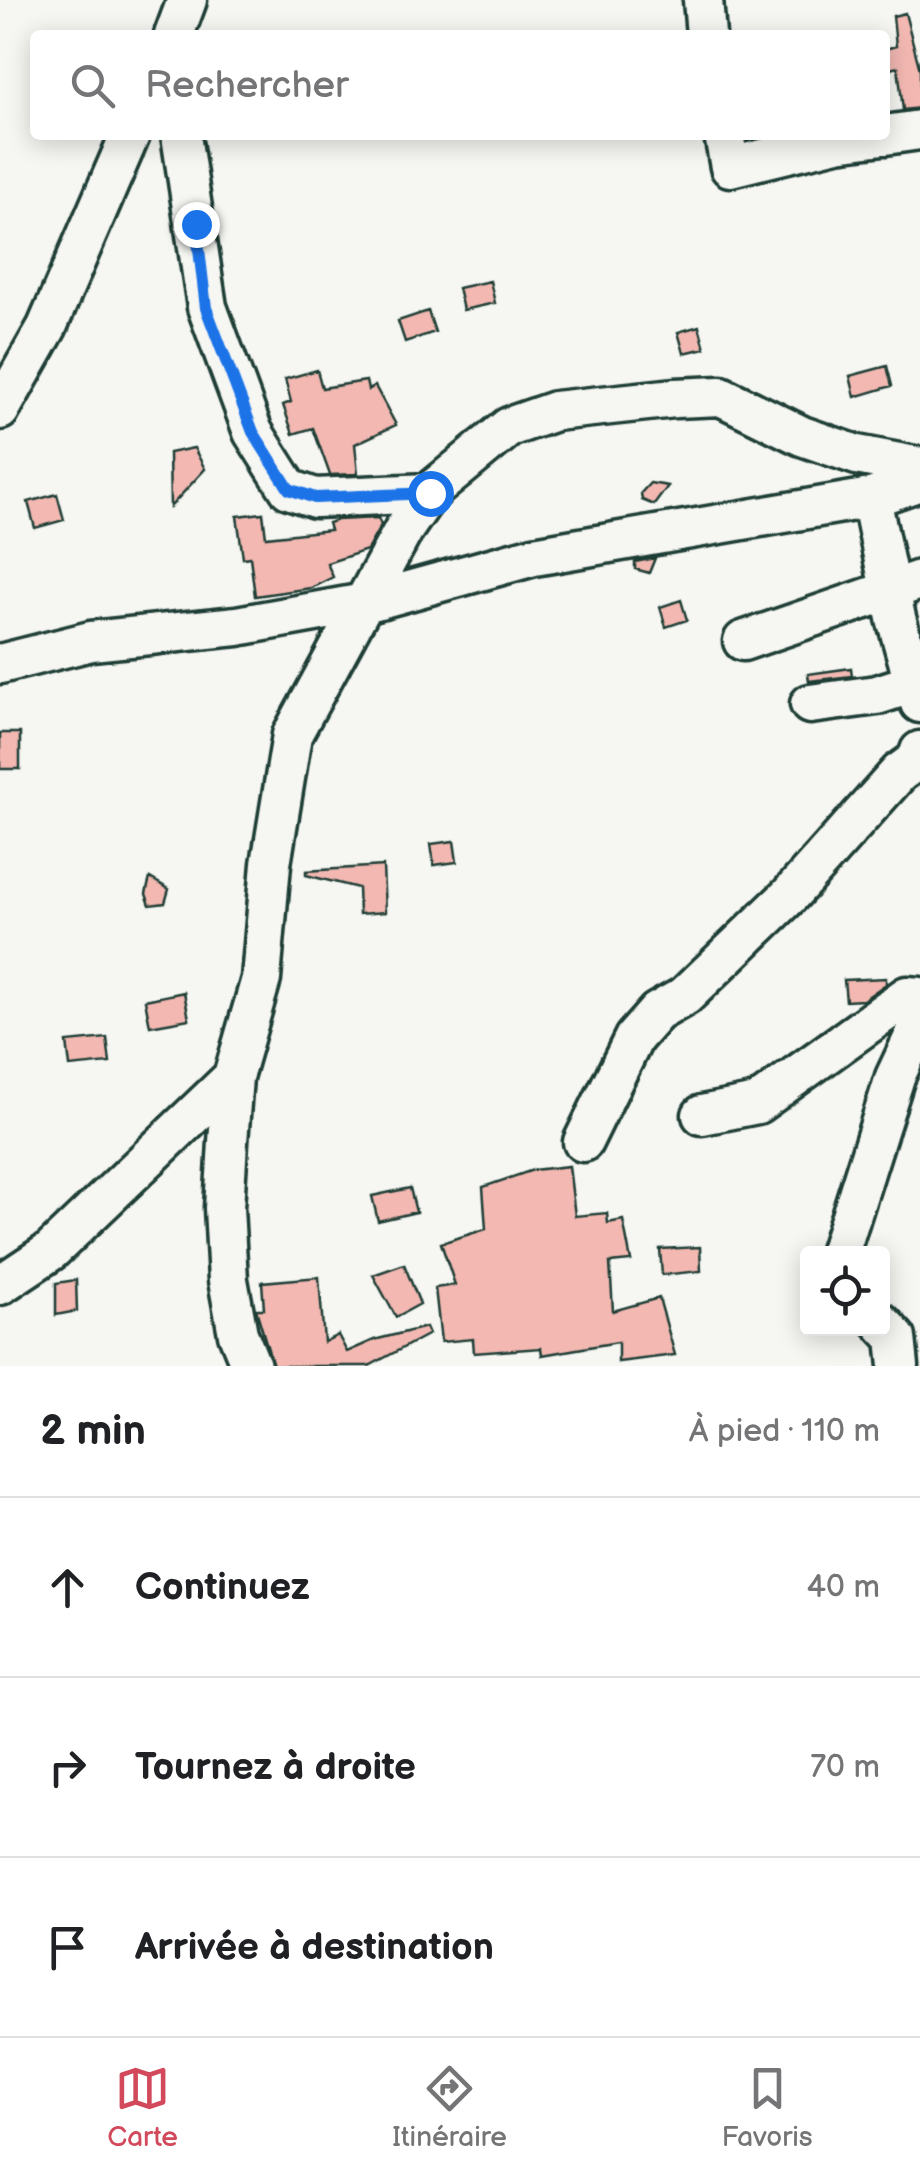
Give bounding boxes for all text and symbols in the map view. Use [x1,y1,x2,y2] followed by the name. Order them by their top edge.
[30,30,890,140] search box
[65,58,120,113] icon: search
[145,63,349,108] text: Rechercher
[174,202,220,248] route end
[408,471,454,517] route start
[800,1246,890,1336] map controls
[800,1246,890,1336] button: locate
[40,1406,146,1457] text: 2 min
[689,1412,880,1451] text: À pied · 110 m
[40,1560,95,1615] icon: ahead
[135,1565,310,1610] text: Continuez
[807,1568,880,1607] text: 40 m
[40,1740,95,1795] icon: right
[135,1745,416,1790] text: Tournez à droite
[810,1748,880,1787] text: 70 m
[40,1920,95,1975] icon: arrive
[135,1925,494,1970] text: Arrivée à destination
[107,2061,178,2154] tab: Carte
[392,2061,507,2154] tab: Itinéraire
[721,2061,813,2154] tab: Favoris

